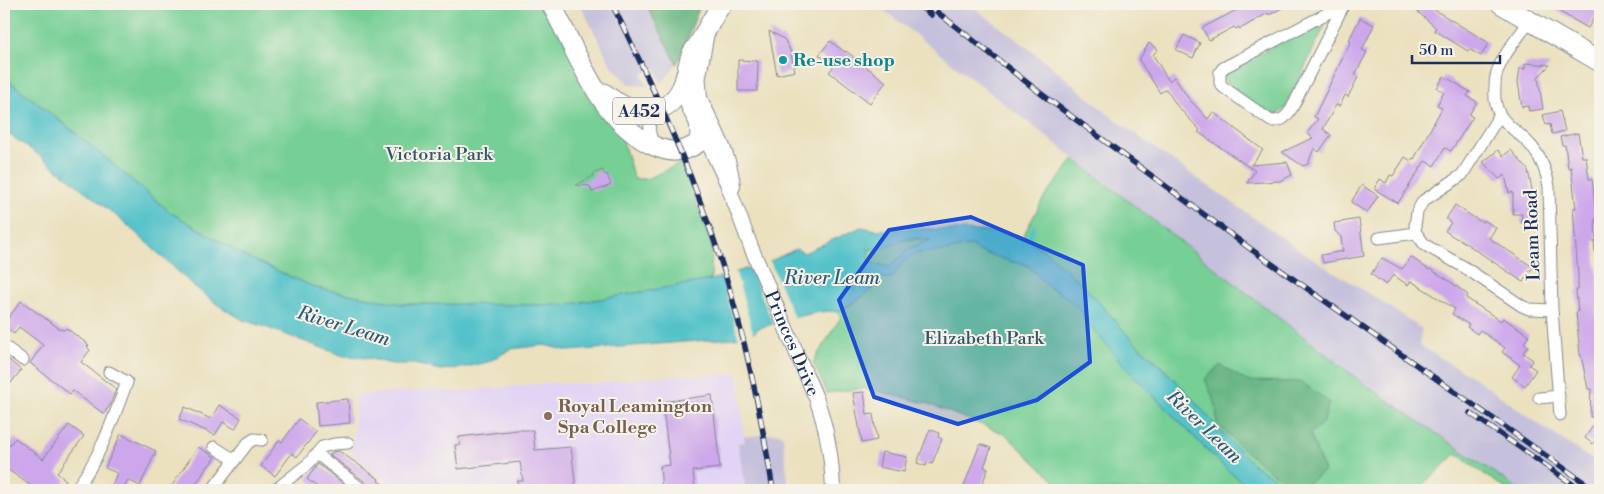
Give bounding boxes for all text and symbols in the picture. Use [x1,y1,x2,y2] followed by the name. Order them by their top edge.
[1412,32,1499,64] scale bar
[1419,41,1453,60] text: 50 m
[793,49,895,72] place label: Re-use shop
[777,54,789,66] marker: Re-use shop
[613,98,665,124] road number: A452
[384,143,494,166] park label: Victoria Park
[1519,188,1546,281] street label: Leam Road
[783,266,880,290] water label: River Leam
[759,287,825,400] street label: Princes Drive
[293,300,394,352] water label: River Leam
[924,327,1045,350] park label: Elizabeth Park
[1161,384,1248,469] water label: River Leam
[558,395,712,439] place label: Royal Leamington Spa College
[542,410,554,422] marker: Royal Leamington Spa College

